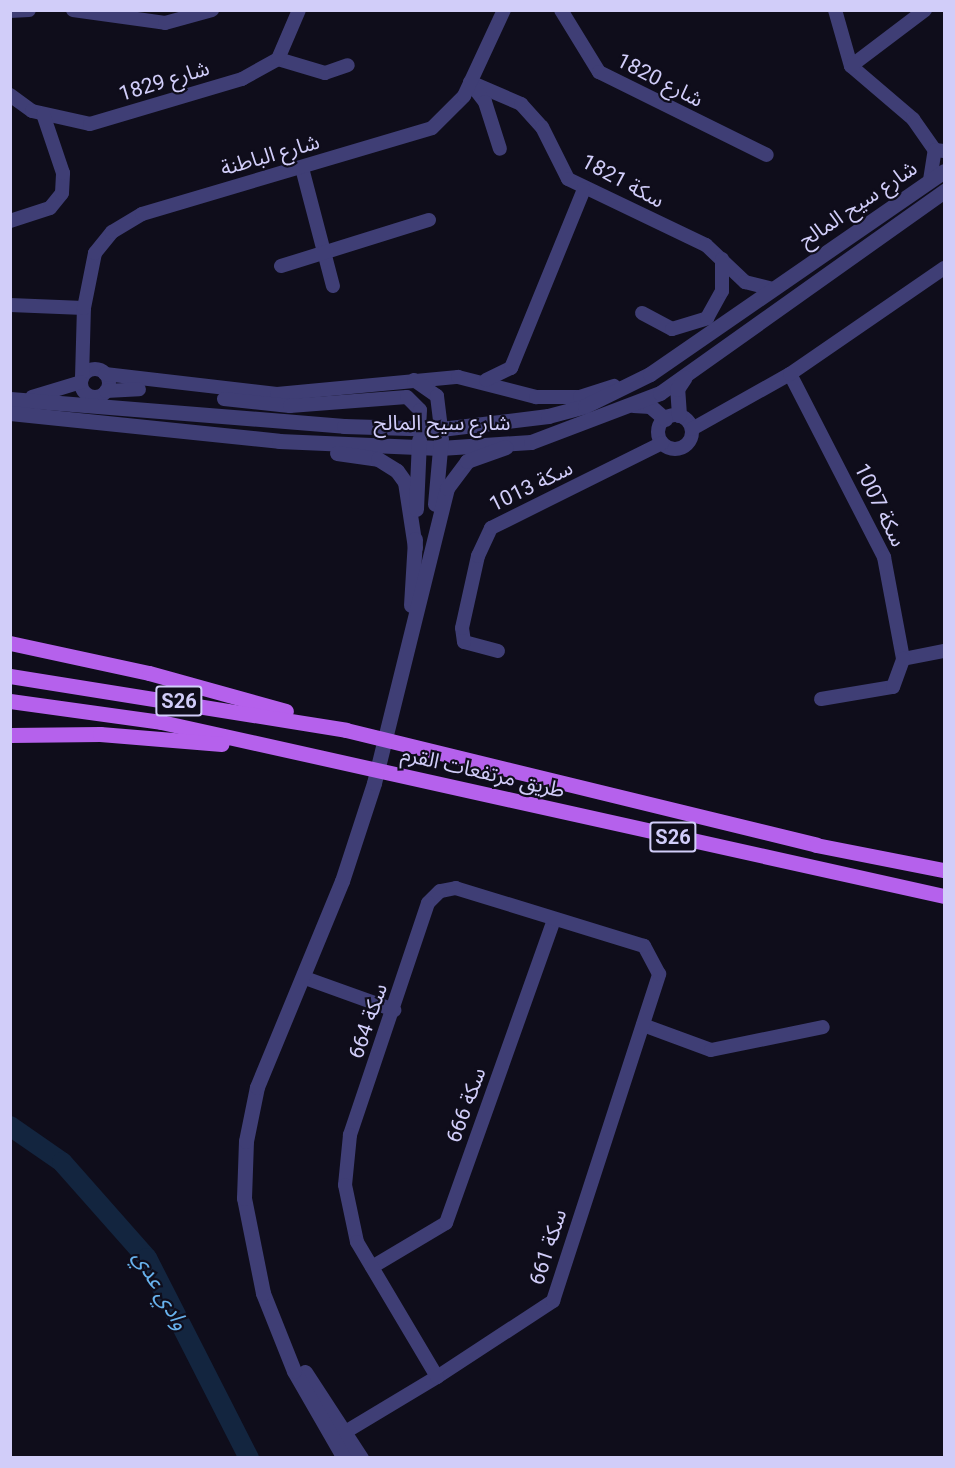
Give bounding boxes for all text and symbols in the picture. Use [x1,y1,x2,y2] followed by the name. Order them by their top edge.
[613,48,707,112] street label: 1820 شارع
[116,55,212,107] street label: 1829 شارع
[218,129,322,181] street label: شارع الباطنة
[577,149,669,213] street label: سكة 1821
[794,155,922,253] street label: شارع سيح المالح
[373,410,511,436] street label: شارع سيح المالح
[485,455,577,517] street label: سكة 1013
[849,459,911,551] street label: سكة 1007
[155,684,203,718] road number: S26
[399,741,567,803] street label: طريق مرتفعات القرم
[649,820,697,854] road number: S26
[343,980,393,1062] street label: سكة 664
[441,1064,491,1146] street label: سكة 666
[524,1206,572,1288] street label: سكة 661
[128,1246,194,1334] water label: وادي عدي

